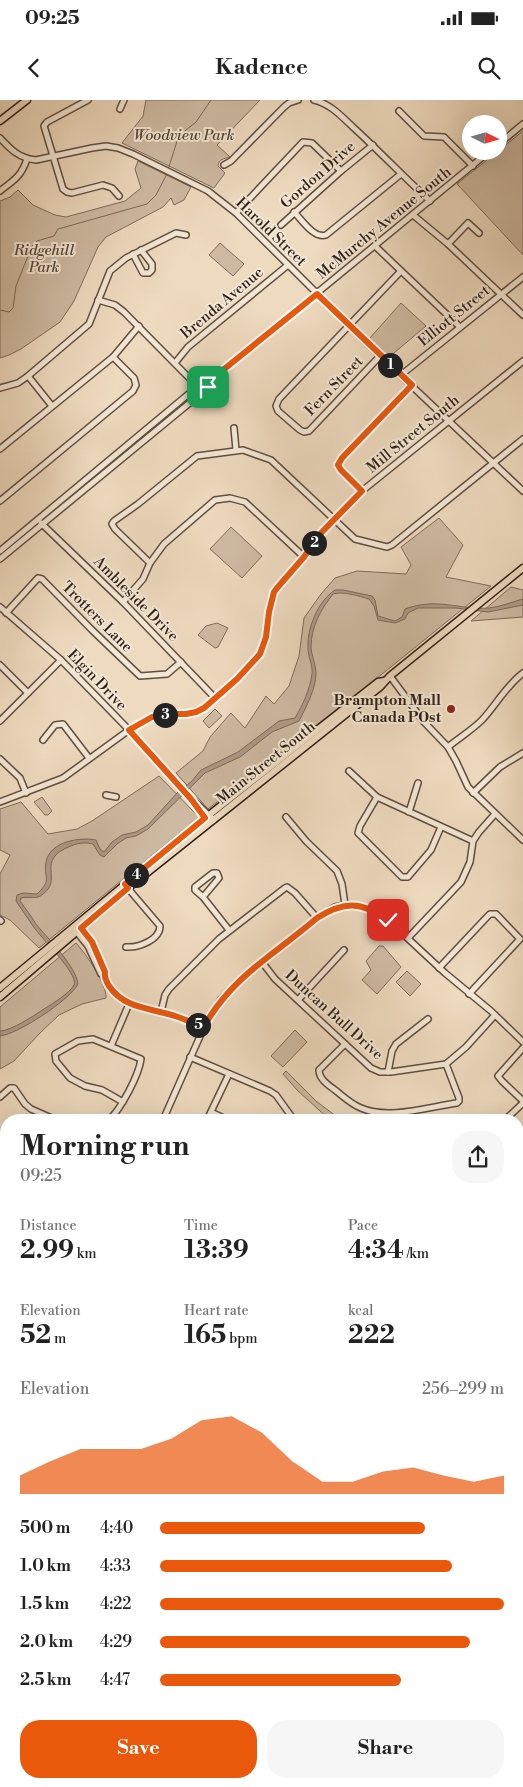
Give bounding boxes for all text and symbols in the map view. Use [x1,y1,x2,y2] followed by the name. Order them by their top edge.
[25,6,80,30] text: 09:25
[20,54,48,82] icon: back
[215,54,308,81] text: Kadence
[475,54,503,82] icon: search
[462,115,508,160] north arrow
[462,115,507,160] map controls
[134,126,234,145] park label: Woodview Park
[277,137,359,213] street label: Gordon Drive
[313,163,455,283] street label: McMurchy Avenue South
[232,194,311,271] street label: Harold Street
[13,241,74,277] park label: Ridgehill Park
[176,263,267,344] street label: Brenda Avenue
[414,281,494,351] street label: Elliott Street
[301,352,368,420] street label: Fern Street
[378,352,402,378] pin: 1
[387,356,394,374] text: 1
[187,366,229,408] pin
[194,373,222,401] icon: arrive
[363,391,463,477] street label: Mill Street South
[302,530,326,556] pin: 2
[310,534,319,552] text: 2
[89,552,183,646] street label: Ambleside Drive
[57,577,137,657] street label: Trotters Lane
[63,645,131,715] street label: Elgin Drive
[334,691,442,727] place label: Brampton Mall Canada P0st
[152,702,178,728] pin: 3
[445,703,457,715] marker: Brampton Mall Canada P0st
[161,706,170,724] text: 3
[213,717,319,809] street label: Main Street South
[124,862,148,888] pin: 4
[132,866,141,884] text: 4
[367,899,409,941] pin
[374,906,402,934] icon: check
[281,966,387,1064] street label: Duncan Bull Drive
[186,1012,210,1038] pin: 5
[194,1016,203,1034] text: 5
[20,1129,189,1164] text: Morning run
[452,1131,504,1183] button: share
[20,1166,62,1186] text: 09:25
[20,1217,77,1235] text: Distance
[184,1217,218,1235] text: Time
[348,1217,378,1235] text: Pace
[20,1235,74,1266] text: 2.99
[184,1235,249,1266] text: 13:39
[348,1235,404,1266] text: 4:34
[74,1245,96,1263] text: km
[404,1245,429,1263] text: /km
[20,1302,81,1320] text: Elevation
[184,1302,249,1320] text: Heart rate
[348,1302,373,1320] text: kcal
[20,1320,51,1351] text: 52
[184,1320,226,1351] text: 165
[348,1320,395,1351] text: 222
[51,1330,66,1348] text: m
[226,1330,258,1348] text: bpm
[20,1379,89,1399] text: Elevation
[422,1379,504,1399] text: 256–299 m
[20,1518,70,1538] text: 500 m
[100,1518,133,1538] text: 4:40
[20,1556,71,1576] text: 1.0 km
[100,1556,131,1576] text: 4:33
[20,1594,69,1614] text: 1.5 km
[100,1594,131,1614] text: 4:22
[20,1632,73,1652] text: 2.0 km
[100,1632,132,1652] text: 4:29
[20,1670,71,1690] text: 2.5 km
[100,1670,130,1690] text: 4:47
[20,1720,257,1778] button: Save
[267,1720,504,1778] button: Share

